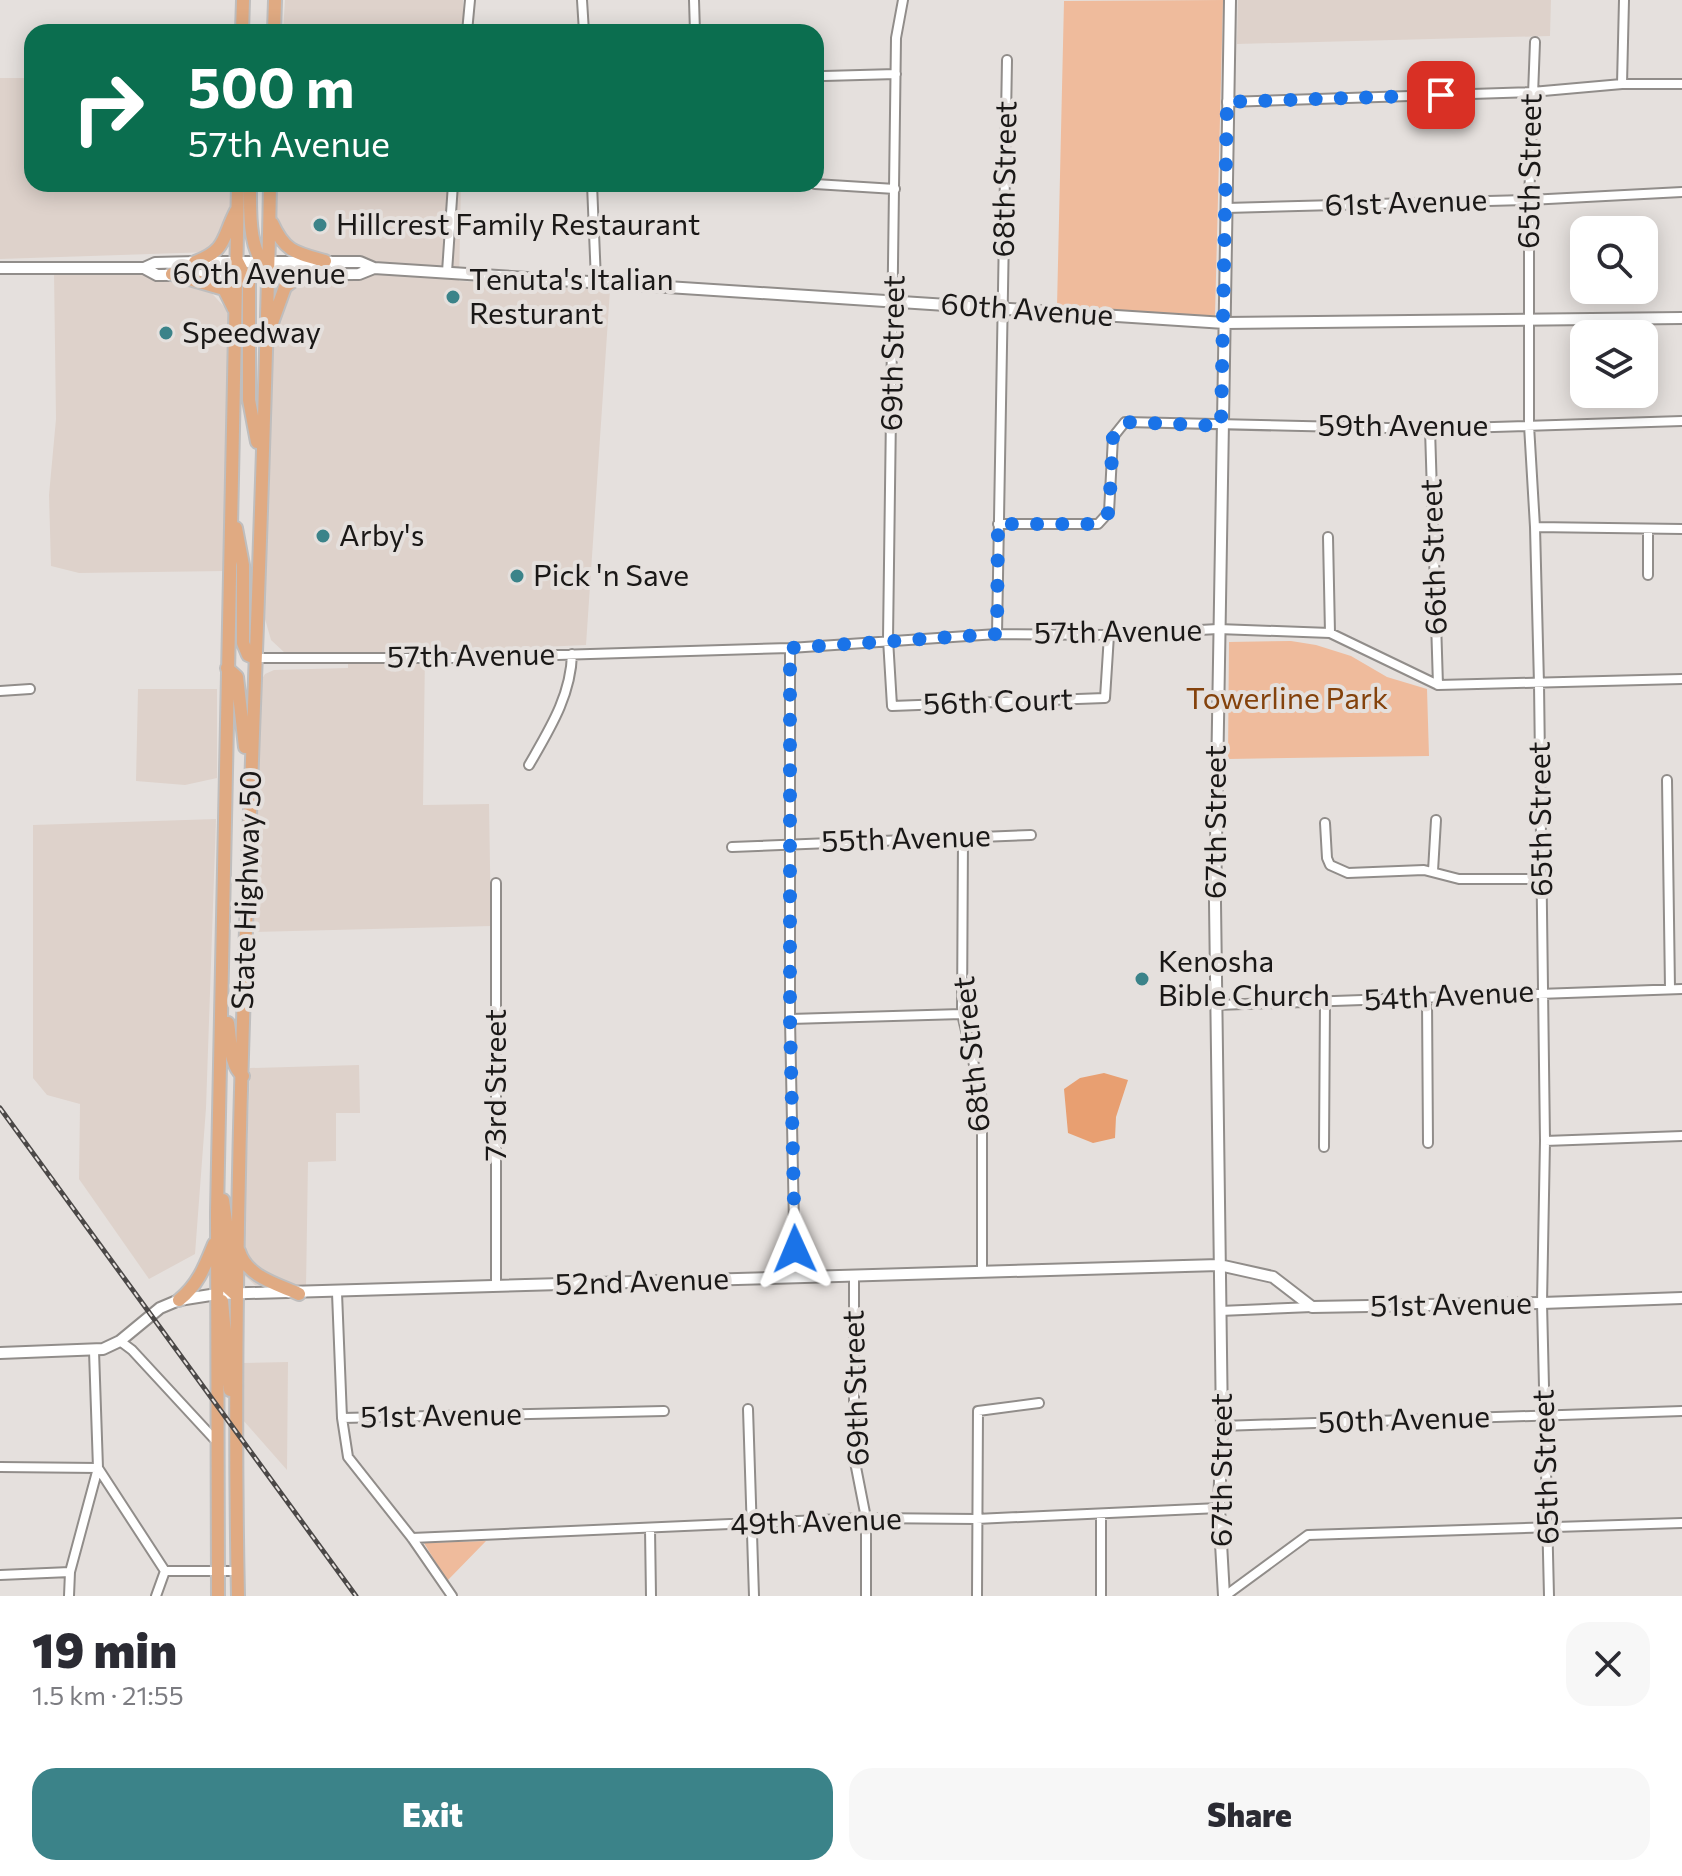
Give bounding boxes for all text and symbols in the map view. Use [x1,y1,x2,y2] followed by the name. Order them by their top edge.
[188,51,355,120] text: 500 m
[56,56,160,160] icon: right
[1407,61,1475,129] pin
[1419,73,1463,117] icon: arrive
[1508,93,1547,249] street label: 65th Street
[983,100,1022,257] street label: 68th Street
[188,120,390,164] text: 57th Avenue
[1324,179,1488,222] street label: 61st Avenue
[336,204,700,241] place label: Hillcrest Family Restaurant
[311,216,329,234] marker: Hillcrest Family Restaurant
[1570,216,1658,408] map controls
[1570,216,1658,304] button: search
[172,253,346,290] street label: 60th Avenue
[469,259,674,330] place label: Tenuta's Italian Resturant
[871,275,910,431] street label: 69th Street
[940,283,1115,332] street label: 60th Avenue
[444,288,462,306] marker: Tenuta's Italian Resturant
[182,312,321,349] place label: Speedway
[1570,320,1658,408] button: layers
[157,324,175,342] marker: Speedway
[1318,405,1488,442] street label: 59th Avenue
[1410,478,1453,636] street label: 66th Street
[339,515,424,552] place label: Arby's
[314,527,332,545] marker: Arby's
[533,555,689,592] place label: Pick 'n Save
[508,567,526,585] marker: Pick 'n Save
[1033,610,1202,649] street label: 57th Avenue
[386,634,555,673] street label: 57th Avenue
[922,678,1074,721] street label: 56th Court
[1186,678,1388,715] park label: Towerline Park
[1519,741,1558,897] street label: 65th Street
[1195,745,1232,899] street label: 67th Street
[222,770,267,1010] street label: State Highway 50
[820,815,991,858] street label: 55th Avenue
[1158,941,1330,1012] place label: Kenosha Bible Church
[1133,970,1151,988] marker: Kenosha Bible Church
[1363,971,1535,1016] street label: 54th Avenue
[943,975,996,1134] street label: 68th Street
[475,1009,512,1161] street label: 73rd Street
[753,1207,837,1291] position arrow
[554,1258,730,1301] street label: 52nd Avenue
[1370,1283,1532,1322] street label: 51st Avenue
[832,1309,875,1467] street label: 69th Street
[1522,1389,1565,1545] street label: 65th Street
[1201,1393,1238,1547] street label: 67th Street
[360,1394,522,1433] street label: 51st Avenue
[1317,1396,1491,1439] street label: 50th Avenue
[730,1498,902,1541] street label: 49th Avenue
[32,1619,177,1678] text: 19 min
[1566,1622,1650,1706] button: close
[32,1679,184,1710] text: 1.5 km · 21:55
[32,1768,833,1860] button: Exit
[849,1768,1650,1860] button: Share

